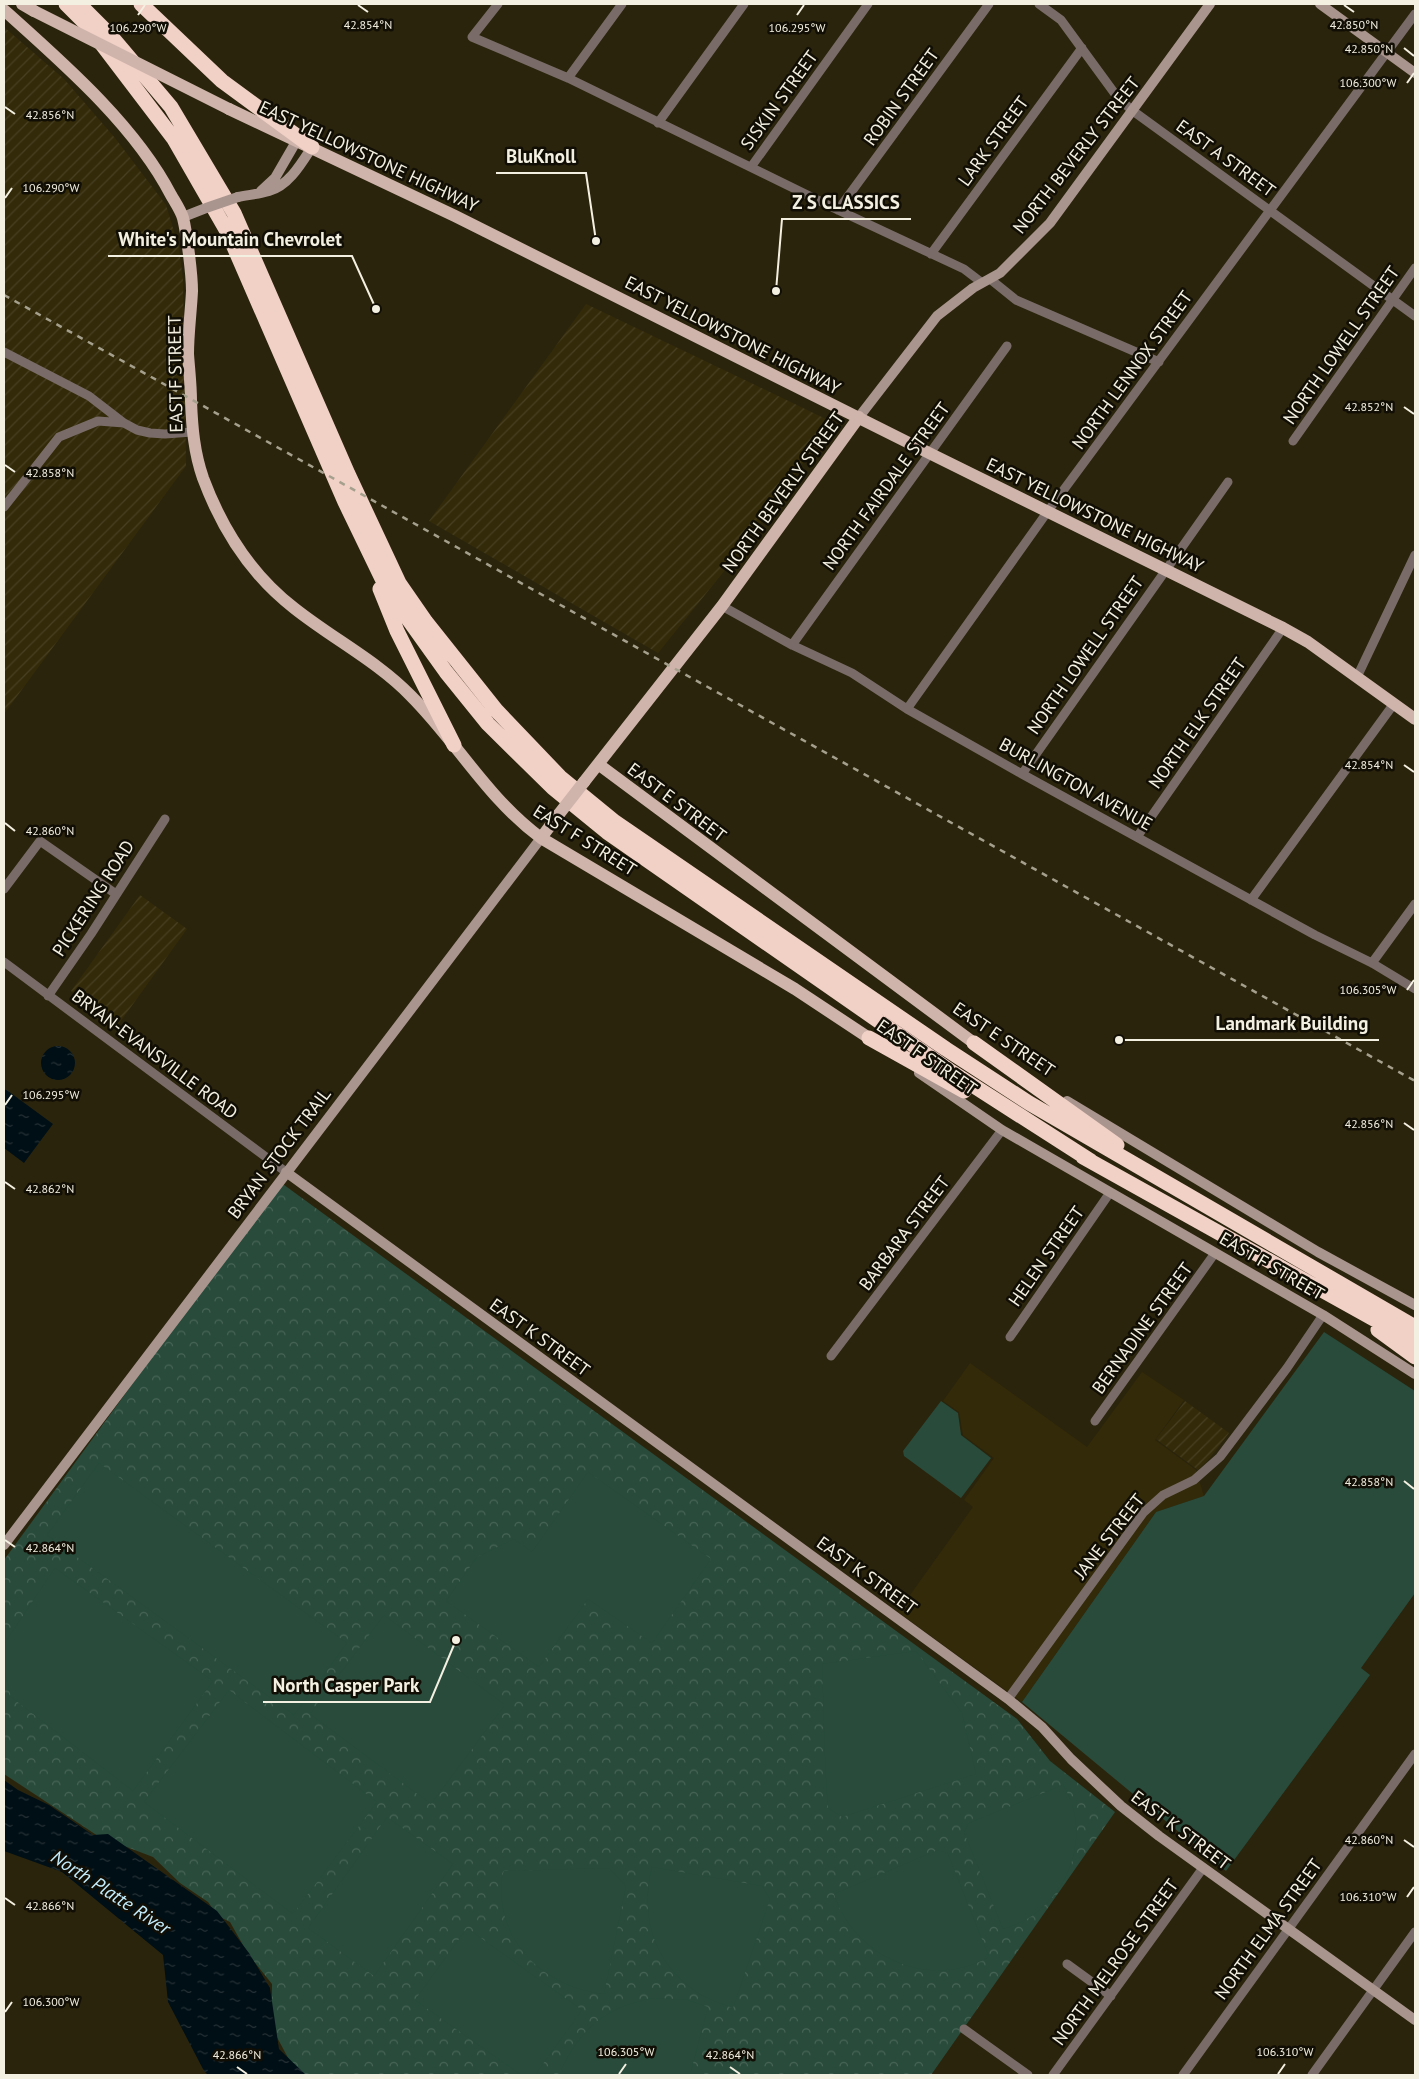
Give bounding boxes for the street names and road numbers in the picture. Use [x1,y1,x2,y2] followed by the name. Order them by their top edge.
[858,44,944,150] street label: ROBIN STREET
[735,46,823,154] street label: SISKIN STREET
[1008,72,1144,238] street label: NORTH BEVERLY STREET
[953,92,1033,190] street label: LARK STREET
[256,95,482,217] street label: EAST YELLOWSTONE HIGHWAY
[1172,114,1280,202] street label: EAST A STREET
[1278,261,1404,429] street label: NORTH LOWELL STREET
[621,270,845,400] street label: EAST YELLOWSTONE HIGHWAY
[1067,286,1197,454] street label: NORTH LENNOX STREET
[162,315,188,433] street label: EAST F STREET
[817,398,955,574] street label: NORTH FAIRDALE STREET
[717,407,849,577] street label: NORTH BEVERLY STREET
[983,452,1207,578] street label: EAST YELLOWSTONE HIGHWAY
[1022,571,1148,739] street label: NORTH LOWELL STREET
[1143,653,1251,793] street label: NORTH ELK STREET
[995,732,1157,836] street label: BURLINGTON AVENUE
[623,757,731,847] street label: EAST E STREET
[529,799,641,881] street label: EAST F STREET
[47,835,139,961] street label: PICKERING ROAD
[67,984,243,1124] street label: BRYAN-EVANSVILLE ROAD
[949,997,1059,1081] street label: EAST E STREET
[872,1014,982,1100] street label: EAST F STREET
[222,1083,336,1223] street label: BRYAN STOCK TRAIL
[854,1171,954,1295] street label: BARBARA STREET
[1003,1201,1089,1311] street label: HELEN STREET
[1215,1227,1329,1305] street label: EAST F STREET
[1087,1258,1197,1398] street label: BERNADINE STREET
[485,1293,595,1381] street label: EAST K STREET
[1068,1489,1149,1584] street label: JANE STREET
[812,1531,922,1619] street label: EAST K STREET
[1127,1785,1235,1875] street label: EAST K STREET
[1209,1854,1327,2004] street label: NORTH ELMA STREET
[1047,1874,1183,2050] street label: NORTH MELROSE STREET

